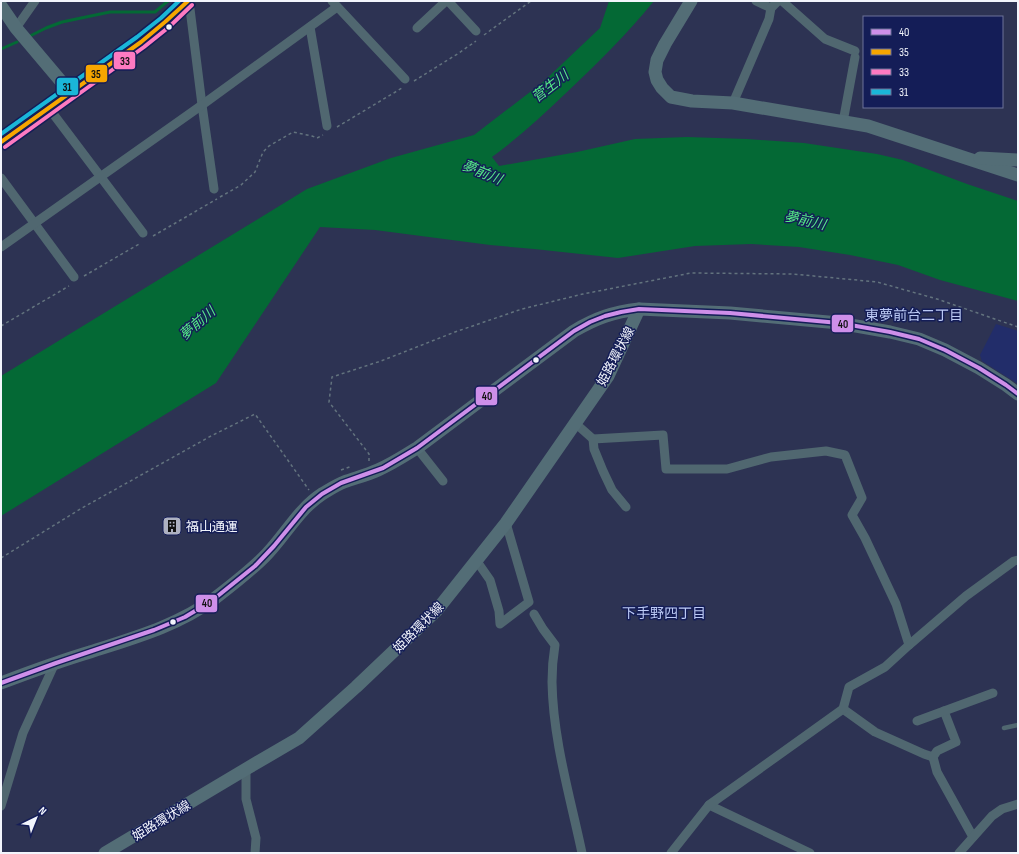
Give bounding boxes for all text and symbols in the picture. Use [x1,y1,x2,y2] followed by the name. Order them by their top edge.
[863,16,1003,108] legend
[164,22,174,32] unlabelled marker
[899,25,909,40] text: 40
[899,45,909,60] text: 35
[113,51,136,70] line badge: 33
[120,55,130,68] text: 33
[85,64,108,83] line badge: 35
[899,65,909,80] text: 33
[529,66,574,106] water label: 菅生川
[91,68,101,81] text: 35
[56,77,79,96] line badge: 31
[62,81,72,94] text: 31
[899,85,909,100] text: 31
[459,157,506,189] water label: 夢前川
[783,207,829,234] water label: 夢前川
[176,302,220,344] water label: 夢前川
[865,307,963,324] district label: 東夢前台二丁目
[831,314,854,333] line badge: 40
[838,318,848,331] text: 40
[594,324,638,389] street label: 姫路環状線
[531,355,541,365] unlabelled marker
[475,386,498,406] line badge: 40
[482,390,492,403] text: 40
[161,515,183,537] building icon: 福山通運
[186,519,238,535] place label: 福山通運
[195,594,218,613] line badge: 40
[202,597,212,610] text: 40
[390,599,447,656] street label: 姫路環状線
[622,605,706,622] district label: 下手野四丁目
[168,617,178,627] unlabelled marker
[130,797,193,844] street label: 姫路環状線
[16,798,56,838] north arrow
[36,804,49,818] text: N

